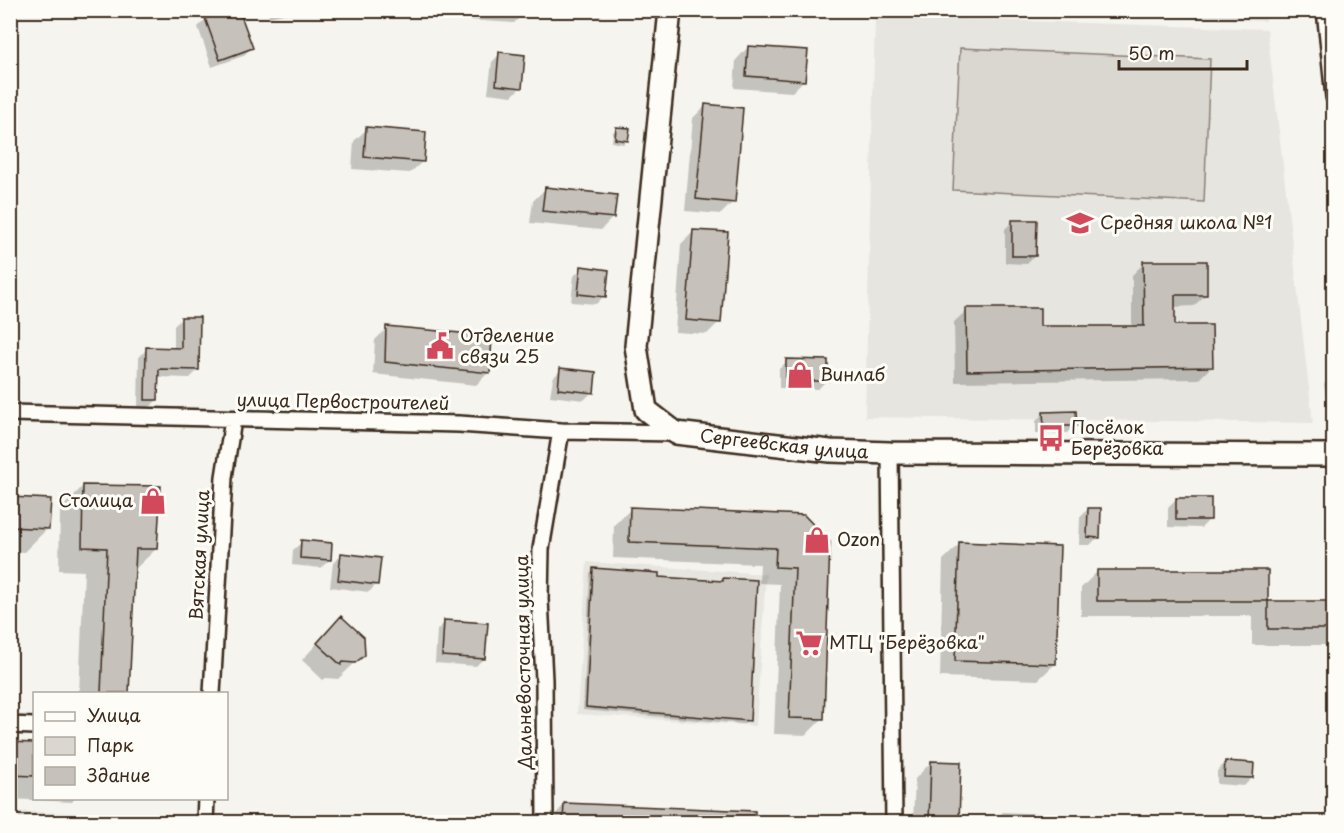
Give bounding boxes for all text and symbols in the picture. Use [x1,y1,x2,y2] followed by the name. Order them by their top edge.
[1119,33,1246,71] scale bar
[1128,39,1175,66] text: 50 m
[1065,208,1095,238] school or university icon: Средняя школа №1
[1100,208,1272,235] place label: Средняя школа №1
[460,321,554,369] place label: Отделение связи 25
[425,331,455,361] public building icon: Отделение связи 25
[785,360,815,390] shop icon: Винлаб
[820,360,886,387] place label: Винлаб
[236,385,450,416] street label: улица Первостроителей
[1071,413,1164,461] place label: Посёлок Берёзовка
[699,421,869,464] street label: Сергеевская улица
[1036,423,1066,453] bus stop icon: Посёлок Берёзовка
[58,486,134,513] place label: Столица
[138,486,168,516] shop icon: Столица
[182,488,215,621] street label: Вятская улица
[802,525,832,555] shop icon: Ozon
[837,525,880,552] place label: Ozon
[507,554,538,771] street label: Дальневосточная улица
[794,628,824,658] supermarket icon: МТЦ "Берёзовка"
[829,628,985,655] place label: МТЦ "Берёзовка"
[33,692,228,800] legend
[87,701,141,728] text: Улица
[87,731,134,758] text: Парк
[87,761,150,788] text: Здание

